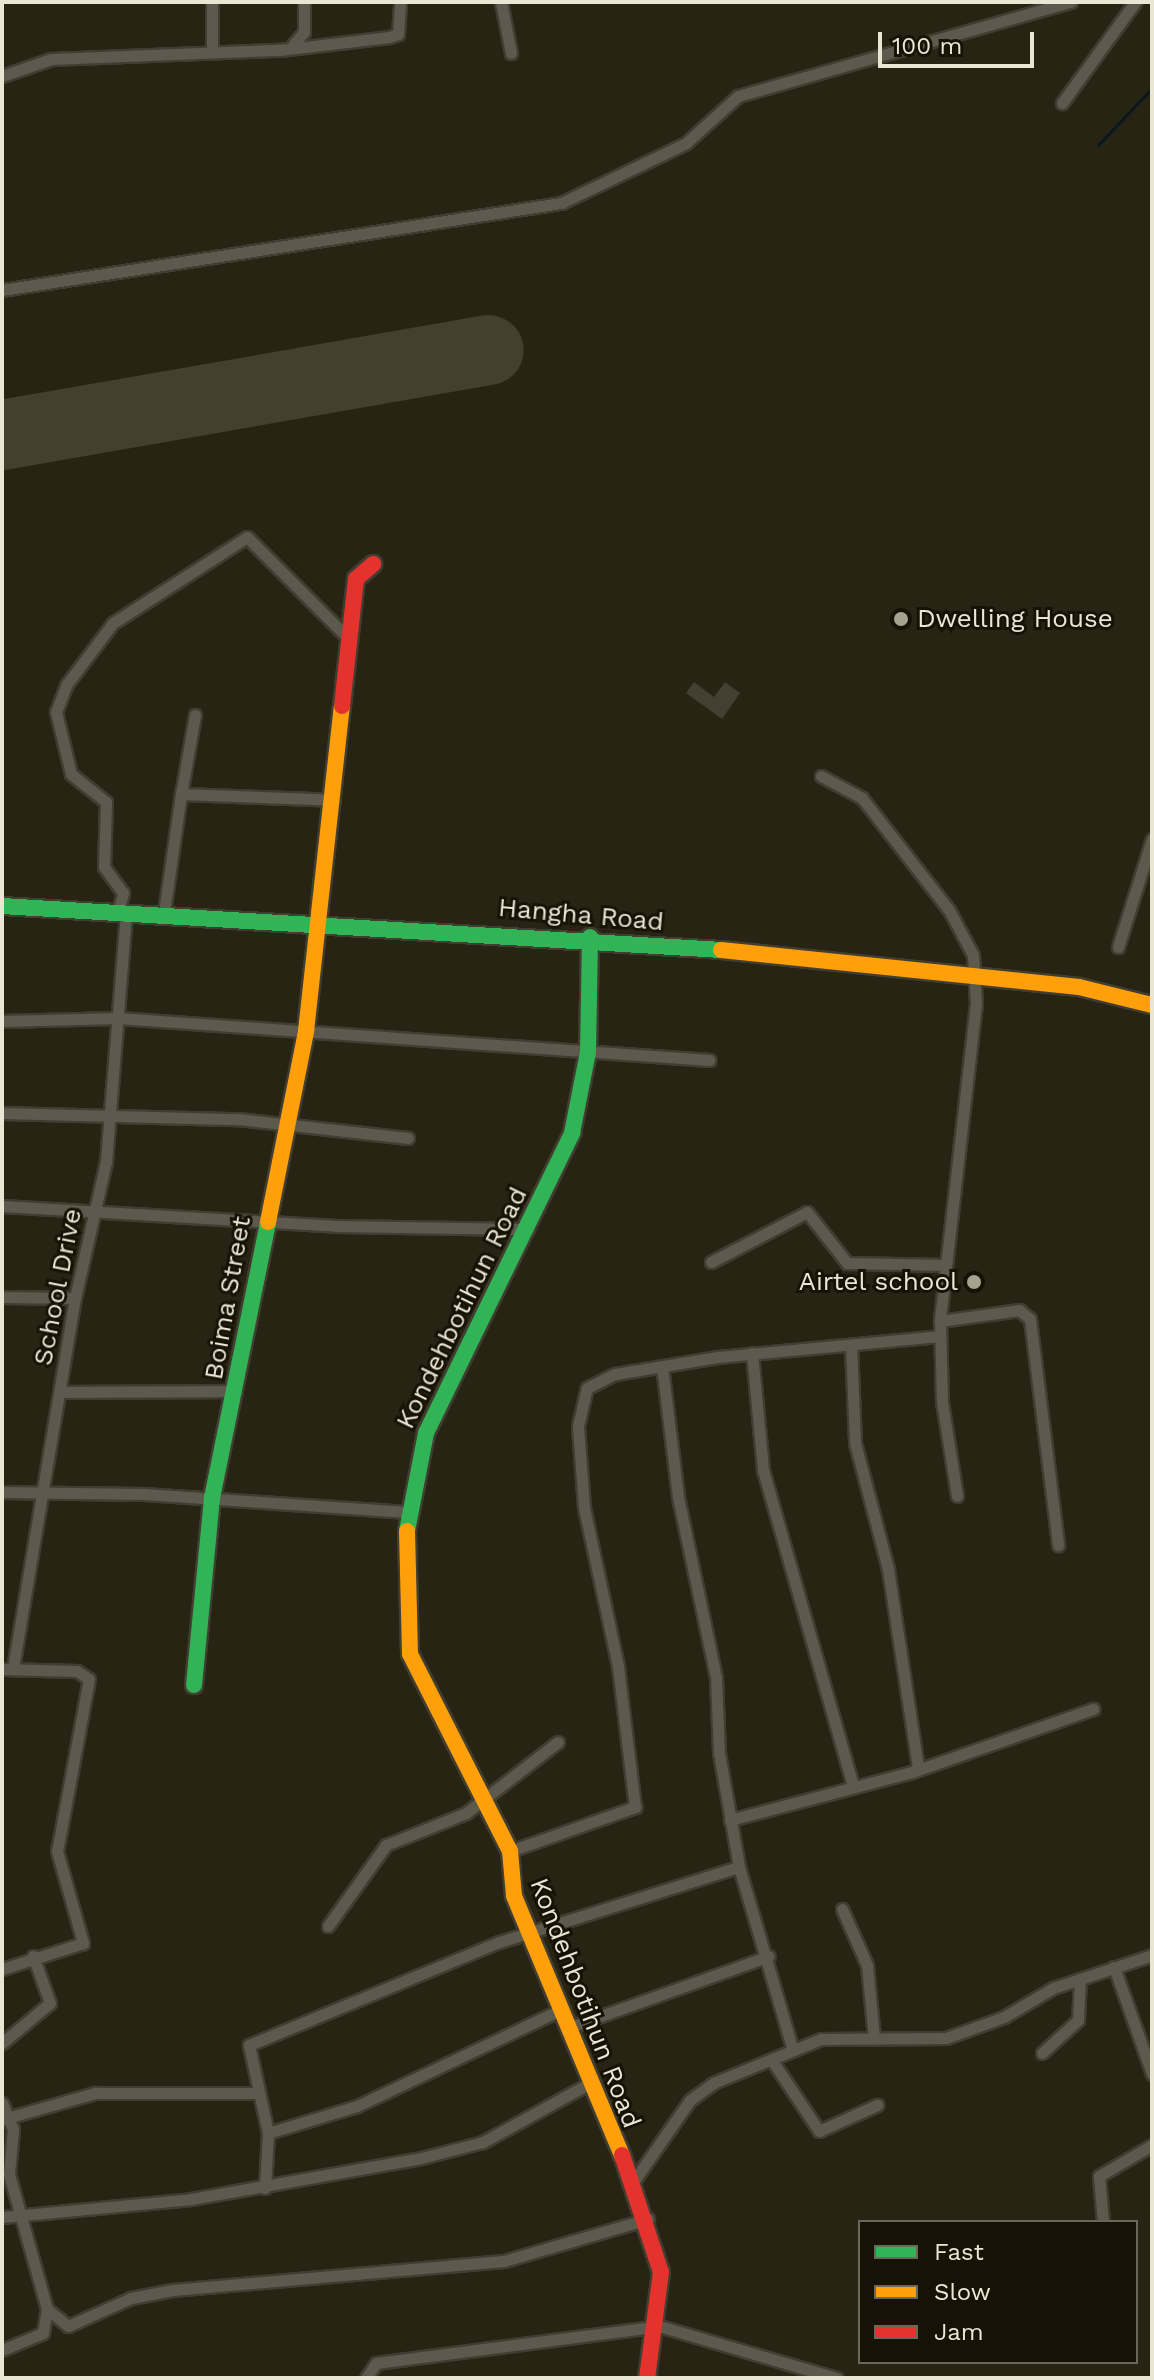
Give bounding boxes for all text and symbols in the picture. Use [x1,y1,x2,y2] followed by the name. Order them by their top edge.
[882,16,1038,66] scale bar
[892,32,962,60] text: 100 m
[917,603,1113,635] place label: Dwelling House
[892,610,910,628] marker: Dwelling House
[497,892,665,938] street label: Hangha Road
[390,1182,534,1434] street label: Kondehbotihun Road
[27,1205,89,1369] street label: School Drive
[198,1213,258,1383] street label: Boima Street
[798,1266,958,1298] place label: Airtel school
[965,1273,983,1291] marker: Airtel school
[523,1874,647,2132] street label: Kondehbotihun Road
[858,2220,1138,2364] legend
[934,2238,984,2266] text: Fast
[934,2278,991,2306] text: Slow
[934,2318,984,2346] text: Jam

